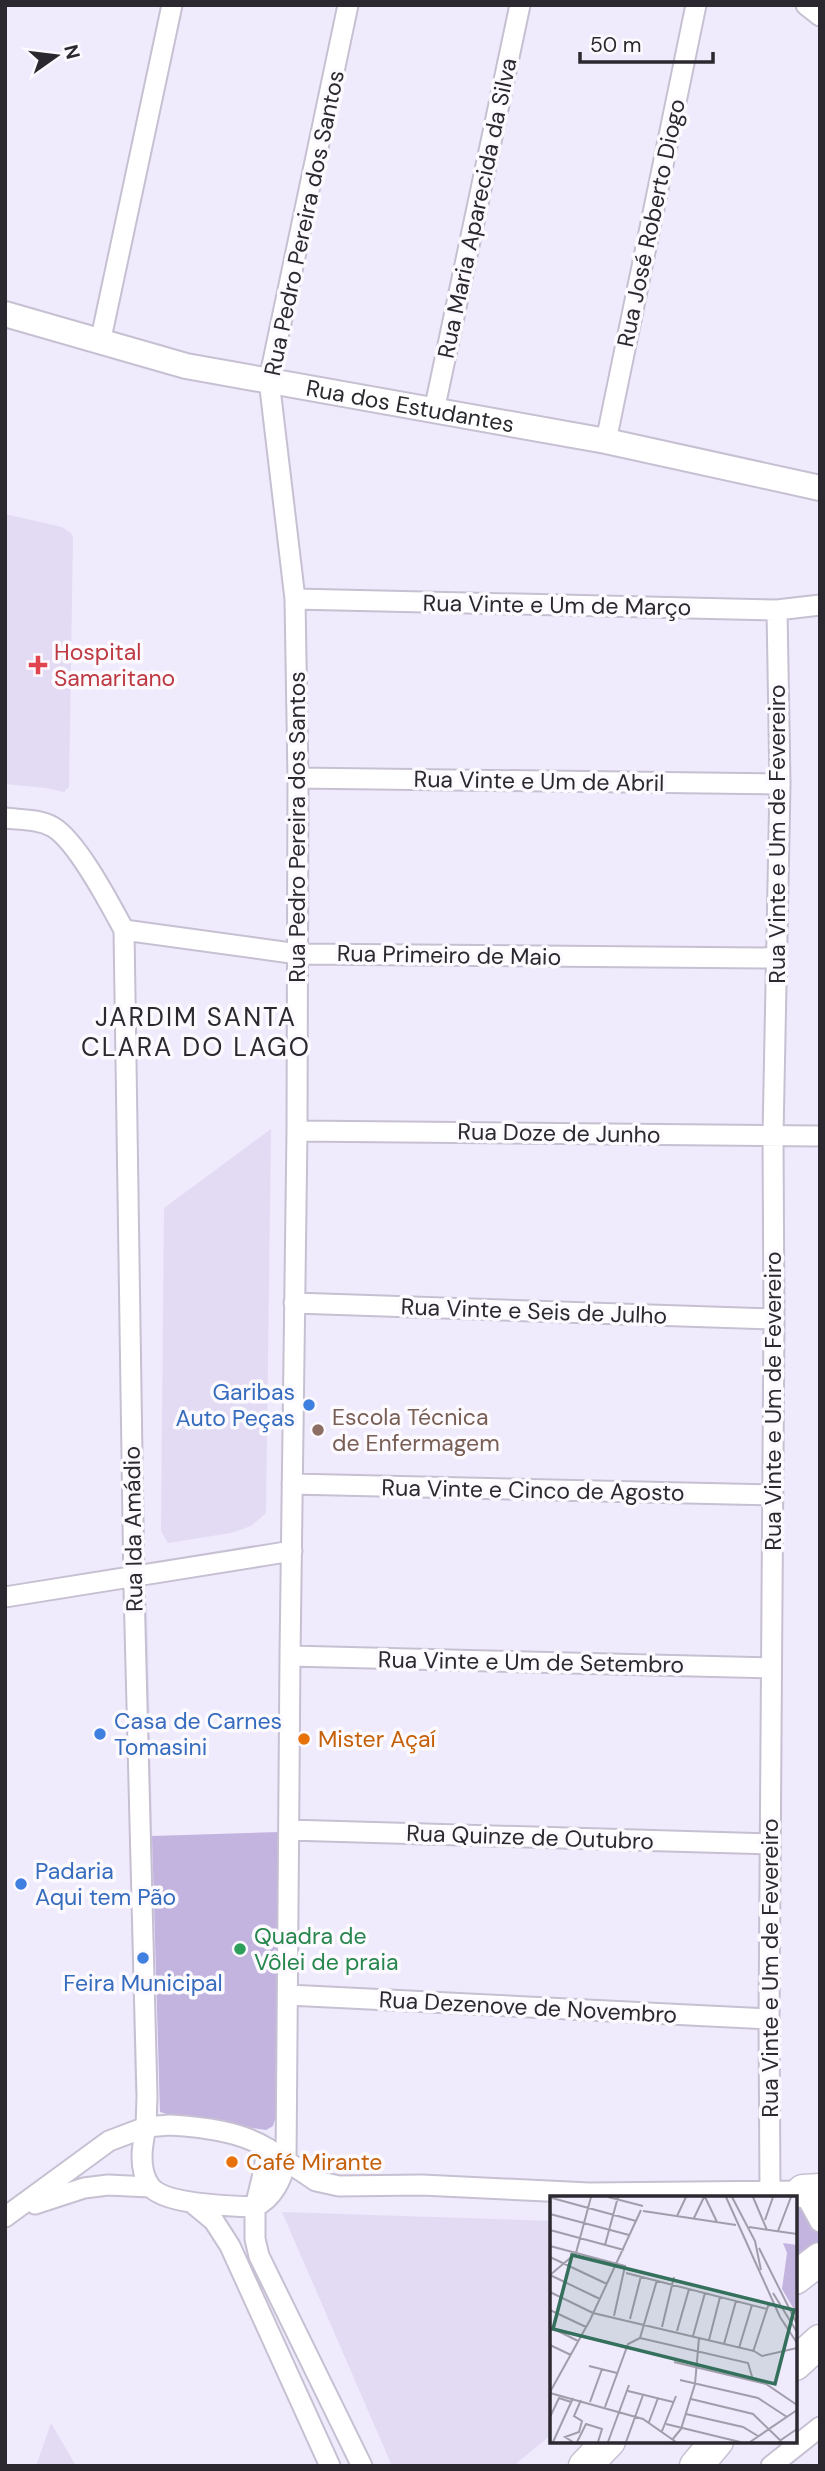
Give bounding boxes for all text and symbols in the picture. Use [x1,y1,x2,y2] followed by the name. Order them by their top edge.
[21,21,91,91] north arrow
[580,21,713,65] scale bar
[590,31,641,59] text: 50 m
[58,42,86,62] text: N
[431,55,523,361] street label: Rua Maria Aparecida da Silva
[257,67,351,379] street label: Rua Pedro Pereira dos Santos
[610,96,692,350] street label: Rua José Roberto Diogo
[304,373,517,439] street label: Rua dos Estudantes
[422,588,692,622] street label: Rua Vinte e Um de Março
[54,637,175,693] place label: Hospital Samaritano
[28,655,48,675] marker: Hospital Samaritano
[282,671,312,983] street label: Rua Pedro Pereira dos Santos
[762,684,792,984] street label: Rua Vinte e Um de Fevereiro
[413,764,665,798] street label: Rua Vinte e Um de Abril
[337,938,561,972] street label: Rua Primeiro de Maio
[81,1000,311,1064] district label: JARDIM SANTA CLARA DO LAGO
[457,1116,661,1150] street label: Rua Doze de Junho
[758,1251,788,1551] street label: Rua Vinte e Um de Fevereiro
[400,1291,668,1331] street label: Rua Vinte e Seis de Julho
[175,1377,295,1433] place label: Garibas Auto Peças
[301,1397,317,1413] marker: Garibas Auto Peças
[332,1402,500,1458] place label: Escola Técnica de Enfermagem
[310,1422,326,1438] marker: Escola Técnica de Enfermagem
[117,1446,149,1612] street label: Rua Ida Amádio
[381,1472,685,1508] street label: Rua Vinte e Cinco de Agosto
[378,1644,684,1680] street label: Rua Vinte e Um de Setembro
[114,1706,282,1762] place label: Casa de Carnes Tomasini
[318,1724,437,1754] place label: Mister Açaí
[92,1726,108,1742] marker: Casa de Carnes Tomasini
[296,1731,312,1747] marker: Mister Açaí
[406,1818,654,1856] street label: Rua Quinze de Outubro
[755,1818,785,2118] street label: Rua Vinte e Um de Fevereiro
[35,1856,176,1912] place label: Padaria Aqui tem Pão
[13,1876,29,1892] marker: Padaria Aqui tem Pão
[254,1921,398,1977] place label: Quadra de Vôlei de praia
[232,1941,248,1957] marker: Quadra de Vôlei de praia
[135,1950,151,1966] marker: Feira Municipal
[63,1968,223,1998] place label: Feira Municipal
[378,1984,678,2030] street label: Rua Dezenove de Novembro
[246,2147,382,2177] place label: Café Mirante
[224,2154,240,2170] marker: Café Mirante
[550,2196,797,2443] inset map

